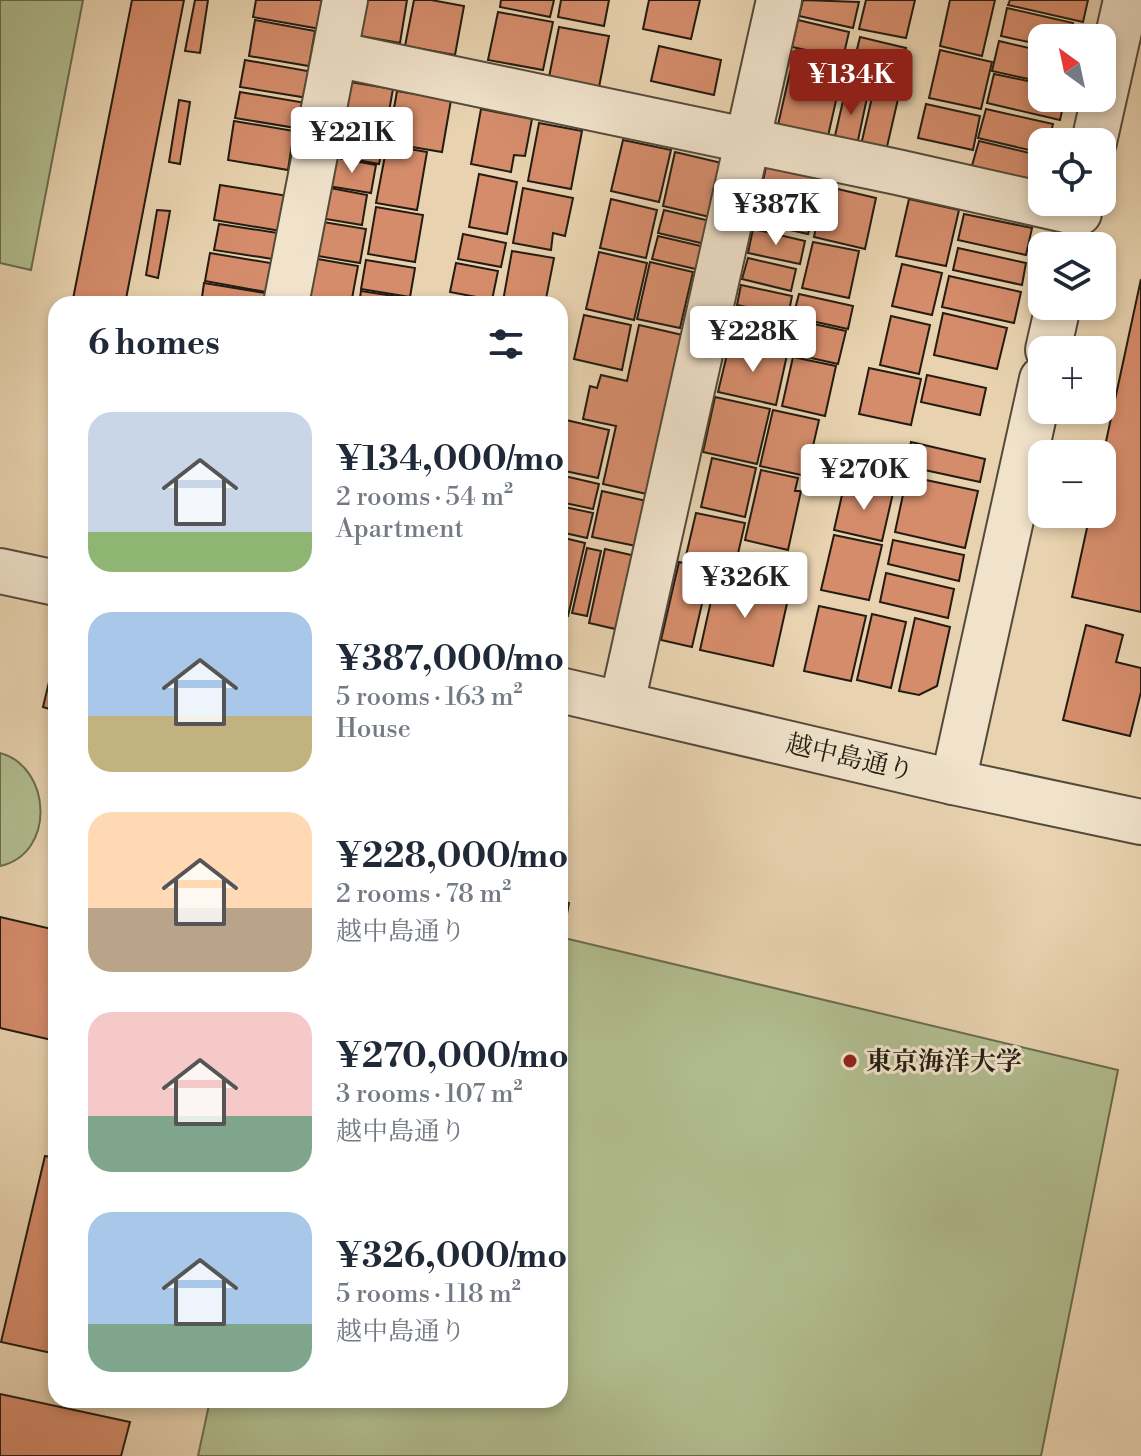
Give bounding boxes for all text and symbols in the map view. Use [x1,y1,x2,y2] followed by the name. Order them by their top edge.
[1028,24,1116,112] north arrow
[1028,24,1116,528] map controls
[795,49,907,117] pin: ¥134K
[808,59,894,91] text: ¥134K
[296,107,408,175] pin: ¥221K
[309,117,395,149] text: ¥221K
[1028,128,1116,216] button: locate
[720,179,832,247] pin: ¥387K
[732,189,820,221] text: ¥387K
[1028,232,1116,320] button: layers
[697,306,809,374] pin: ¥228K
[708,316,798,348] text: ¥228K
[484,322,528,366] icon: filters
[88,323,220,365] text: 6 homes
[1028,336,1116,424] button: +
[336,439,564,481] text: ¥134,000/mo
[1028,440,1116,528] button: −
[152,444,248,540] icon: home
[808,444,920,512] pin: ¥270K
[819,454,909,486] text: ¥270K
[336,481,513,513] text: 2 rooms · 54 m²
[336,513,464,545] text: Apartment
[689,552,801,620] pin: ¥326K
[700,562,790,594] text: ¥326K
[336,639,564,681] text: ¥387,000/mo
[152,644,248,740] icon: home
[336,681,523,713] text: 5 rooms · 163 m²
[336,713,411,745] text: House
[783,728,917,788] street label: 越中島通り
[336,836,568,878] text: ¥228,000/mo
[152,844,248,940] icon: home
[336,878,511,910] text: 2 rooms · 78 m²
[336,916,466,948] text: 越中島通り
[336,1036,569,1078] text: ¥270,000/mo
[152,1044,248,1140] icon: home
[866,1046,1022,1078] place label: 東京海洋大学
[841,1052,859,1070] marker: 東京海洋大学
[336,1078,523,1110] text: 3 rooms · 107 m²
[336,1116,466,1148] text: 越中島通り
[336,1236,567,1278] text: ¥326,000/mo
[152,1244,248,1340] icon: home
[336,1278,521,1310] text: 5 rooms · 118 m²
[336,1316,466,1348] text: 越中島通り

